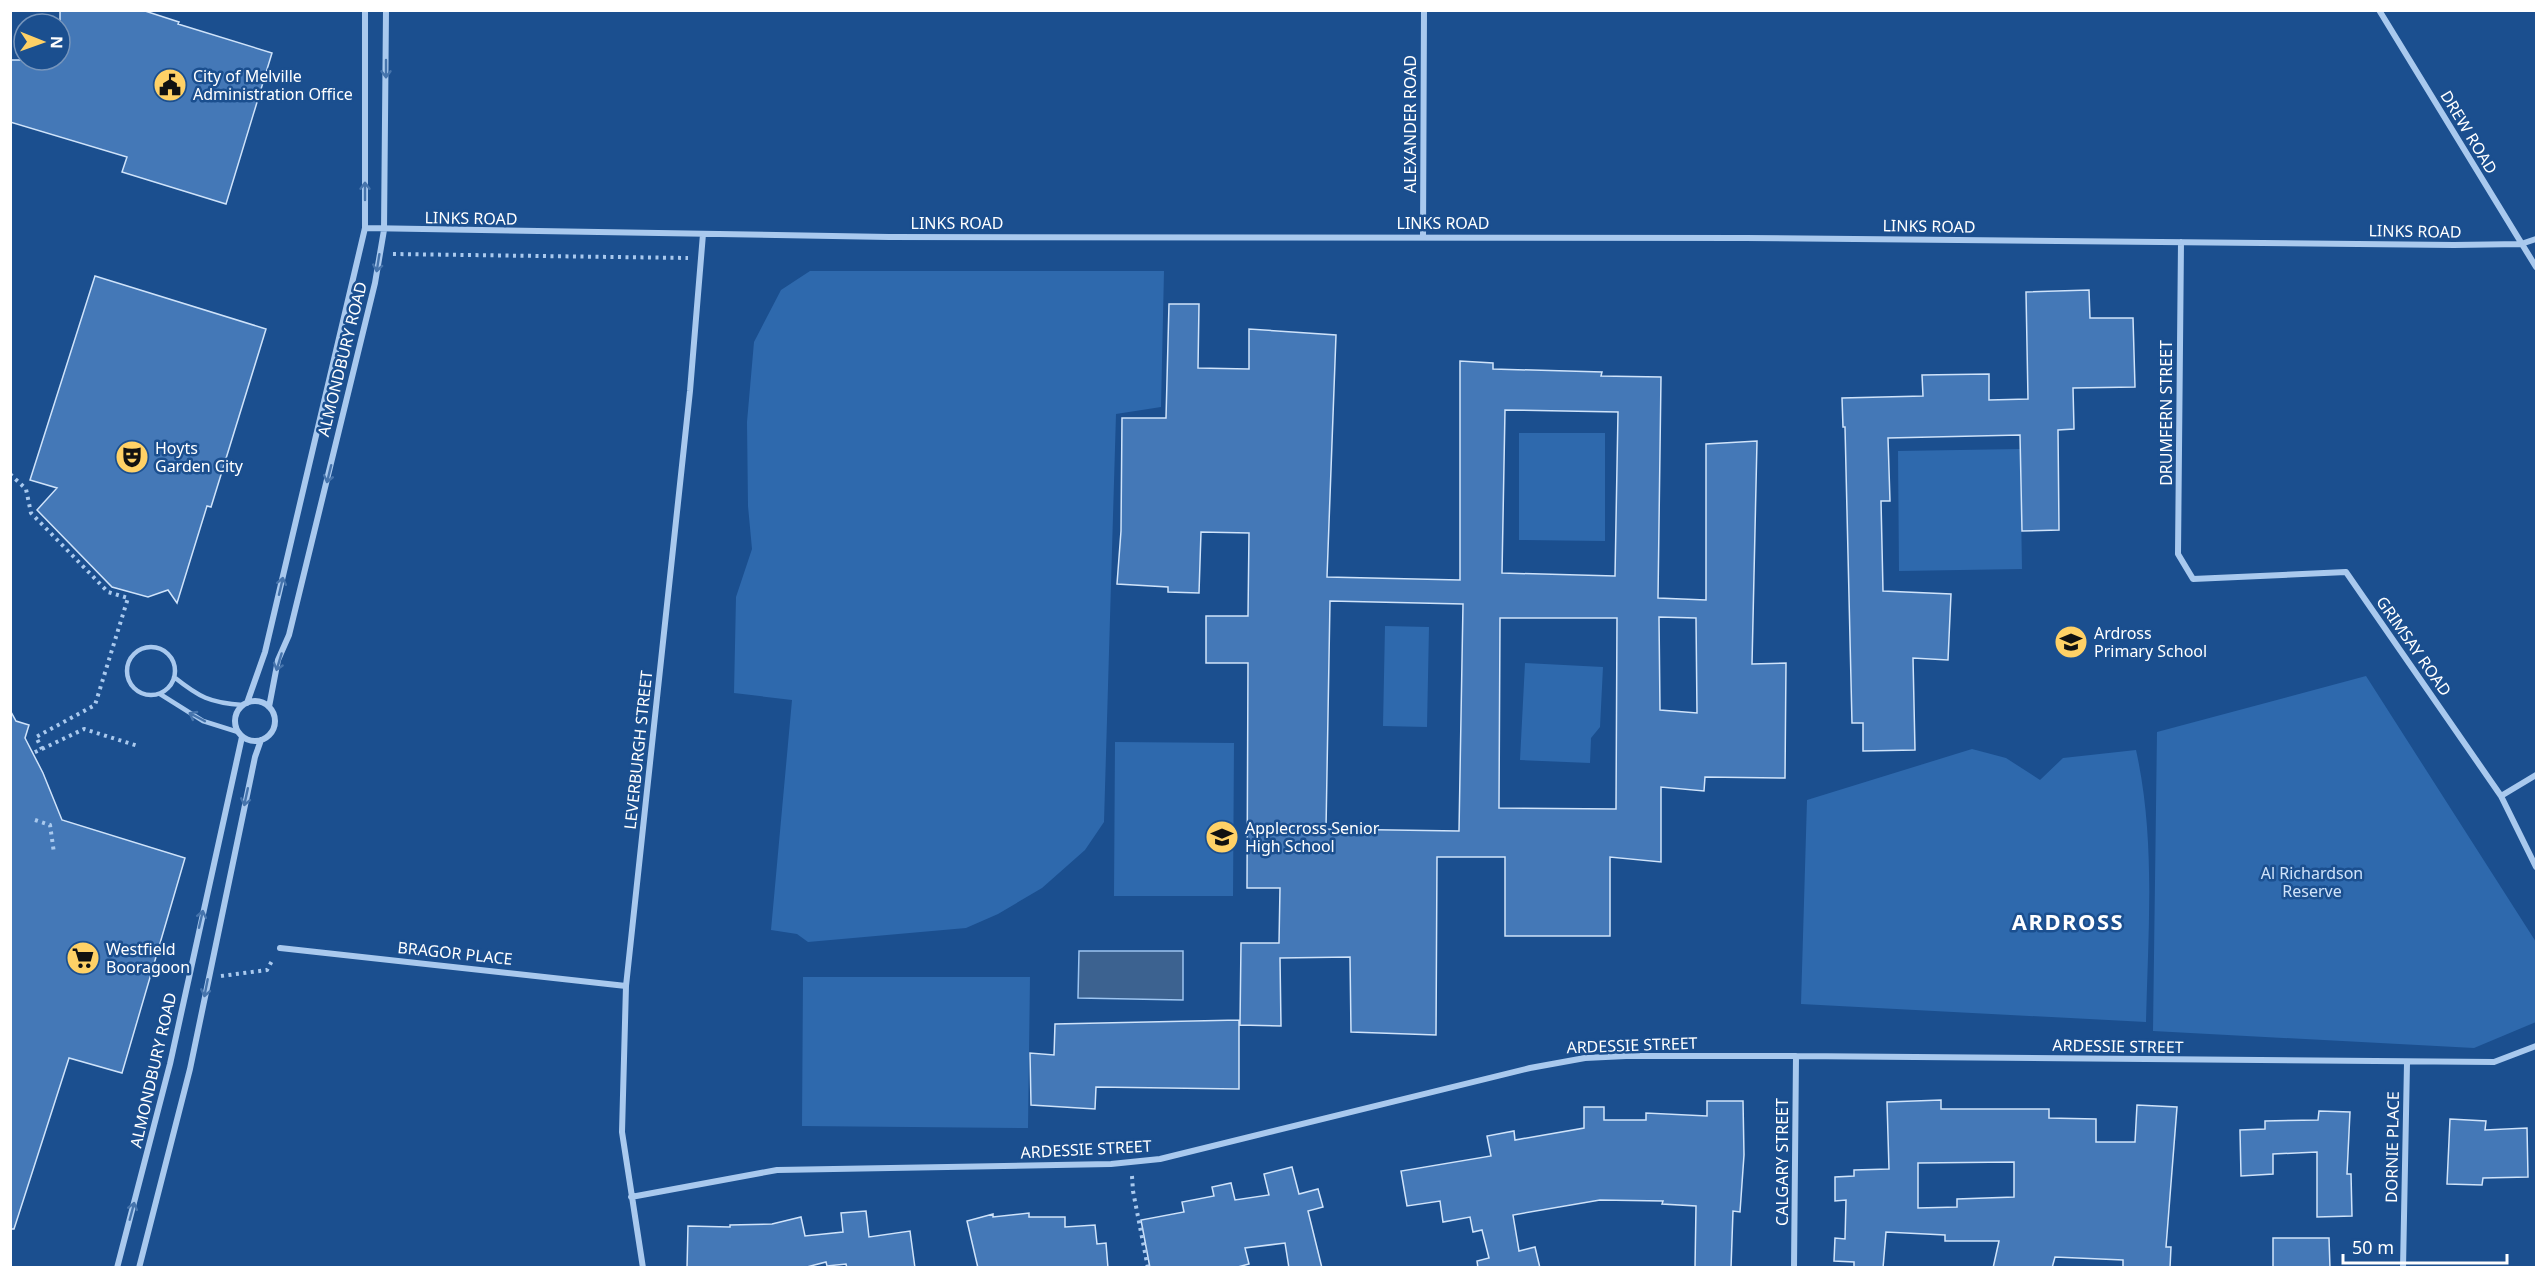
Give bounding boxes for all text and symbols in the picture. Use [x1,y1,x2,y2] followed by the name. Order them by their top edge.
[12,12,72,72] north arrow
[46,36,68,49] text: N
[1399,55,1421,193] street label: ALEXANDER ROAD
[380,58,392,78] one-way arrow
[193,65,353,105] place label: City of Melville Administration Office
[152,67,188,103] public building icon: City of Melville Administration Office
[2435,86,2503,178] street label: DREW ROAD
[359,181,371,201] one-way arrow
[424,206,518,230] street label: LINKS ROAD
[911,212,1003,234] street label: LINKS ROAD
[1397,212,1489,234] street label: LINKS ROAD
[1882,214,1976,238] street label: LINKS ROAD
[2368,219,2462,243] street label: LINKS ROAD
[373,253,384,273] one-way arrow
[312,279,372,439] street label: ALMONDBURY ROAD
[2155,340,2177,486] street label: DRUMFERN STREET
[155,437,244,477] place label: Hoyts Garden City
[114,439,150,475] theatre icon: Hoyts Garden City
[322,464,334,483] one-way arrow
[276,577,288,596] one-way arrow
[2371,592,2457,700] street label: GRIMSAY ROAD
[2094,622,2207,662] place label: Ardross Primary School
[2053,624,2089,660] school or university icon: Ardross Primary School
[273,652,284,671] one-way arrow
[619,669,657,831] street label: LEVERBURGH STREET
[188,711,206,723] one-way arrow
[240,787,251,806] one-way arrow
[1245,817,1380,857] place label: Applecross Senior High School
[1204,819,1240,855] school or university icon: Applecross Senior High School
[2261,862,2363,902] park label: Al Richardson Reserve
[2012,906,2124,936] district label: ARDROSS
[196,910,208,929] one-way arrow
[396,936,514,970] street label: BRAGOR PLACE
[106,938,190,978] place label: Westfield Booragoon
[65,940,101,976] supermarket icon: Westfield Booragoon
[200,978,211,997] one-way arrow
[124,990,182,1150] street label: ALMONDBURY ROAD
[1566,1032,1698,1058] street label: ARDESSIE STREET
[2052,1034,2184,1058] street label: ARDESSIE STREET
[2380,1091,2404,1203] street label: DORNIE PLACE
[1771,1098,1793,1226] street label: CALGARY STREET
[1020,1135,1152,1163] street label: ARDESSIE STREET
[127,1202,138,1221] one-way arrow
[2343,1227,2506,1265] scale bar
[2352,1235,2394,1259] text: 50 m

